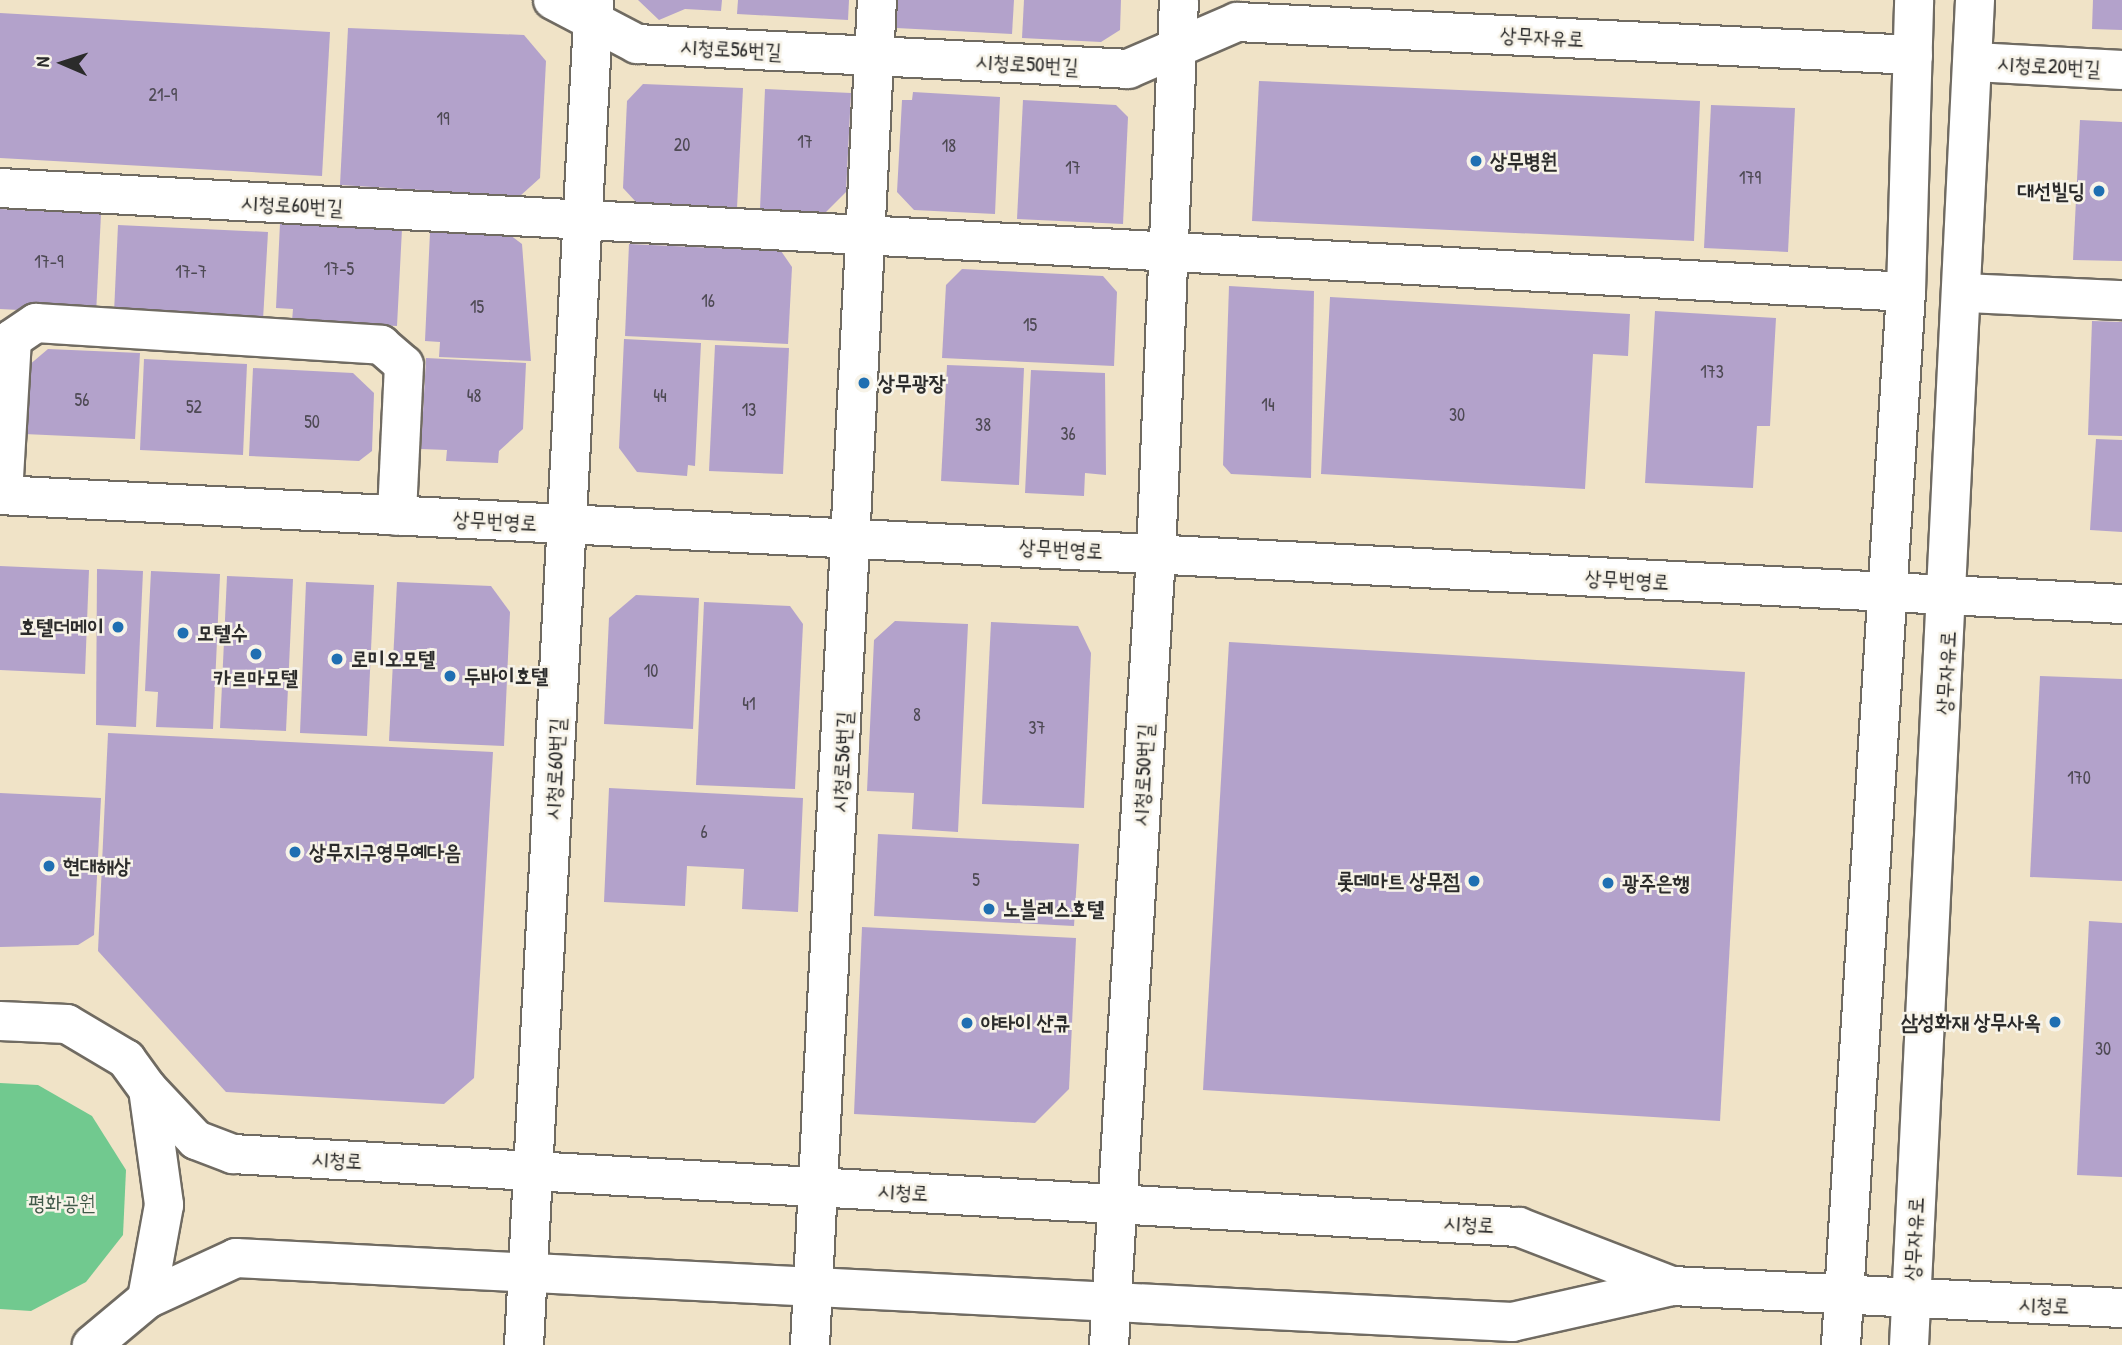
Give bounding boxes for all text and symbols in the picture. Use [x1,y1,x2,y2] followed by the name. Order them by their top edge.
[1499,22,1585,52] street label: 상무자유로
[28,28,98,98] north arrow
[680,34,782,64] street label: 시청로56번길
[975,49,1079,79] street label: 시청로50번길
[1997,51,2101,81] street label: 시청로20번길
[29,56,55,68] text: N
[149,84,177,106] house number: 21-9
[436,108,450,130] house number: 19
[797,131,813,153] house number: 17
[674,134,690,156] house number: 20
[942,135,956,157] house number: 18
[1490,148,1558,174] place label: 상무병원
[1468,153,1484,169] marker: 상무병원
[1065,157,1081,179] house number: 17
[1739,167,1761,189] house number: 179
[2017,178,2085,204] place label: 대선빌딩
[2091,183,2107,199] marker: 대선빌딩
[240,190,344,220] street label: 시청로60번길
[34,251,64,273] house number: 17-9
[324,258,354,280] house number: 17-5
[175,261,207,283] house number: 17-7
[701,290,715,312] house number: 16
[470,296,484,318] house number: 15
[1023,314,1037,336] house number: 15
[1700,361,1724,383] house number: 173
[878,370,946,396] place label: 상무광장
[856,375,872,391] marker: 상무광장
[467,385,481,407] house number: 48
[653,385,667,407] house number: 44
[75,389,89,411] house number: 56
[1261,394,1275,416] house number: 14
[186,396,202,418] house number: 52
[742,399,756,421] house number: 13
[1449,404,1465,426] house number: 30
[304,411,320,433] house number: 50
[975,414,991,436] house number: 38
[1060,423,1076,445] house number: 36
[452,506,538,536] street label: 상무번영로
[1018,534,1104,564] street label: 상무번영로
[1584,565,1670,595] street label: 상무번영로
[20,614,104,640] place label: 호텔더메이
[110,619,126,635] marker: 호텔더메이
[197,620,248,646] place label: 모텔수
[175,625,191,641] marker: 모텔수
[1931,630,1961,716] street label: 상무자유로
[248,646,264,662] marker: 카르마모텔
[351,646,435,672] place label: 로미오모텔
[329,651,345,667] marker: 로미오모텔
[644,660,658,682] house number: 10
[464,663,548,689] place label: 두바이호텔
[214,665,298,691] place label: 카르마모텔
[442,668,458,684] marker: 두바이호텔
[742,693,756,715] house number: 41
[913,704,921,726] house number: 8
[827,711,857,813] street label: 시청로56번길
[540,717,570,821] street label: 시청로60번길
[1029,717,1045,739] house number: 37
[1128,723,1158,827] street label: 시청로50번길
[2067,767,2091,789] house number: 170
[700,821,708,843] house number: 6
[309,839,461,865] place label: 상무지구영무예다음
[287,844,303,860] marker: 상무지구영무예다음
[63,853,131,879] place label: 현대해상
[41,858,57,874] marker: 현대해상
[1337,868,1460,894] place label: 롯데마트 상무점
[972,869,980,891] house number: 5
[1622,870,1690,896] place label: 광주은행
[1466,873,1482,889] marker: 롯데마트 상무점
[1600,875,1616,891] marker: 광주은행
[1003,896,1104,922] place label: 노블레스호텔
[981,901,997,917] marker: 노블레스호텔
[1901,1009,2041,1035] place label: 삼성화재 상무사옥
[981,1010,1070,1036] place label: 야타이 산큐
[2047,1014,2063,1030] marker: 삼성화재 상무사옥
[959,1015,975,1031] marker: 야타이 산큐
[2095,1038,2111,1060] house number: 30
[311,1146,363,1174] street label: 시청로
[877,1178,929,1206] street label: 시청로
[28,1190,96,1216] park label: 평화공원
[1899,1196,1929,1282] street label: 상무자유로
[1443,1210,1495,1238] street label: 시청로
[2018,1292,2070,1318] street label: 시청로

